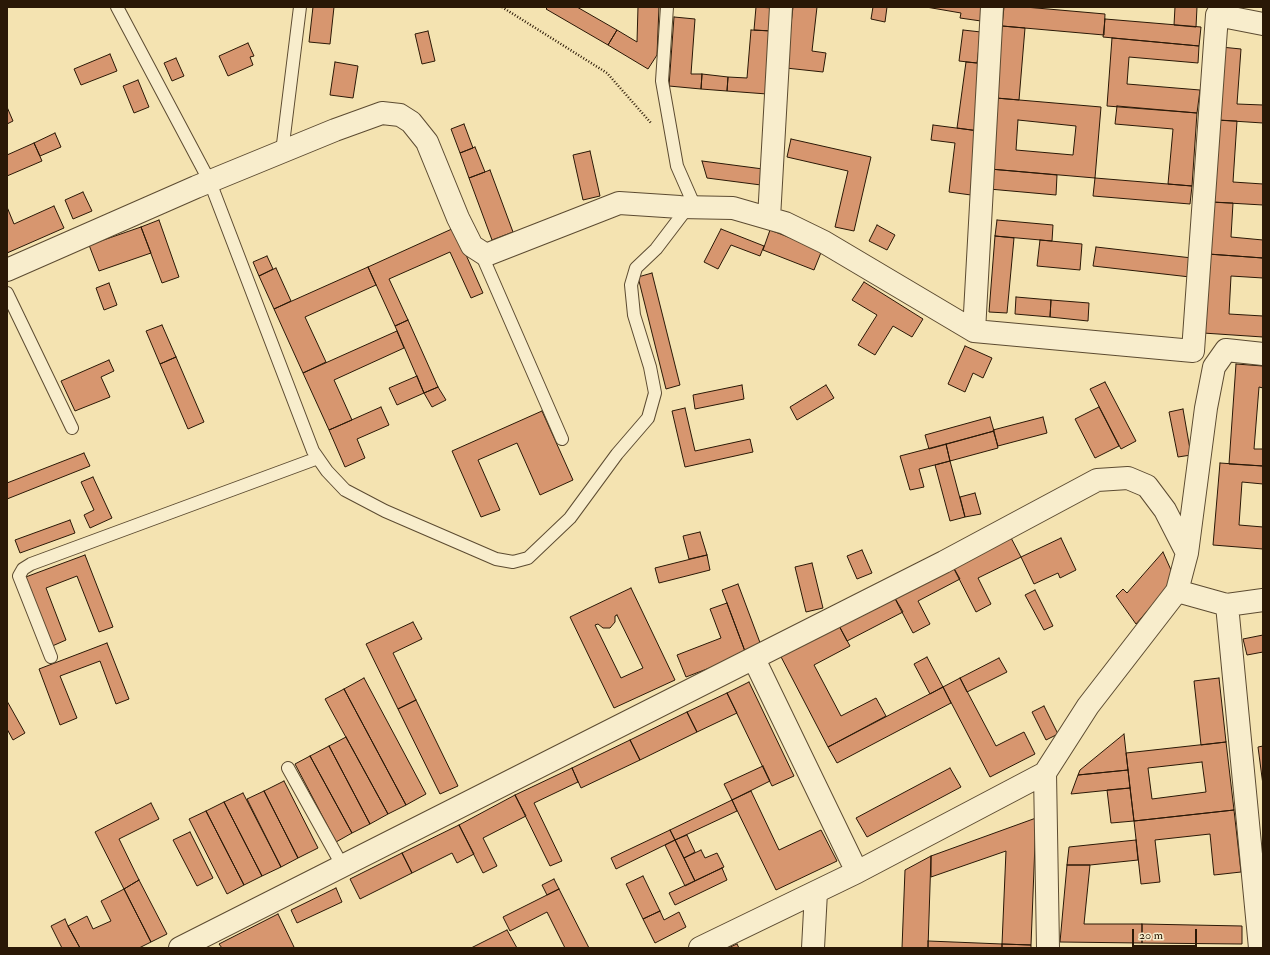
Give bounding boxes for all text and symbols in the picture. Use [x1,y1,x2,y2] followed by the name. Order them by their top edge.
[1134,921,1199,947] scale bar
[1139,928,1163,943] text: 20 m

